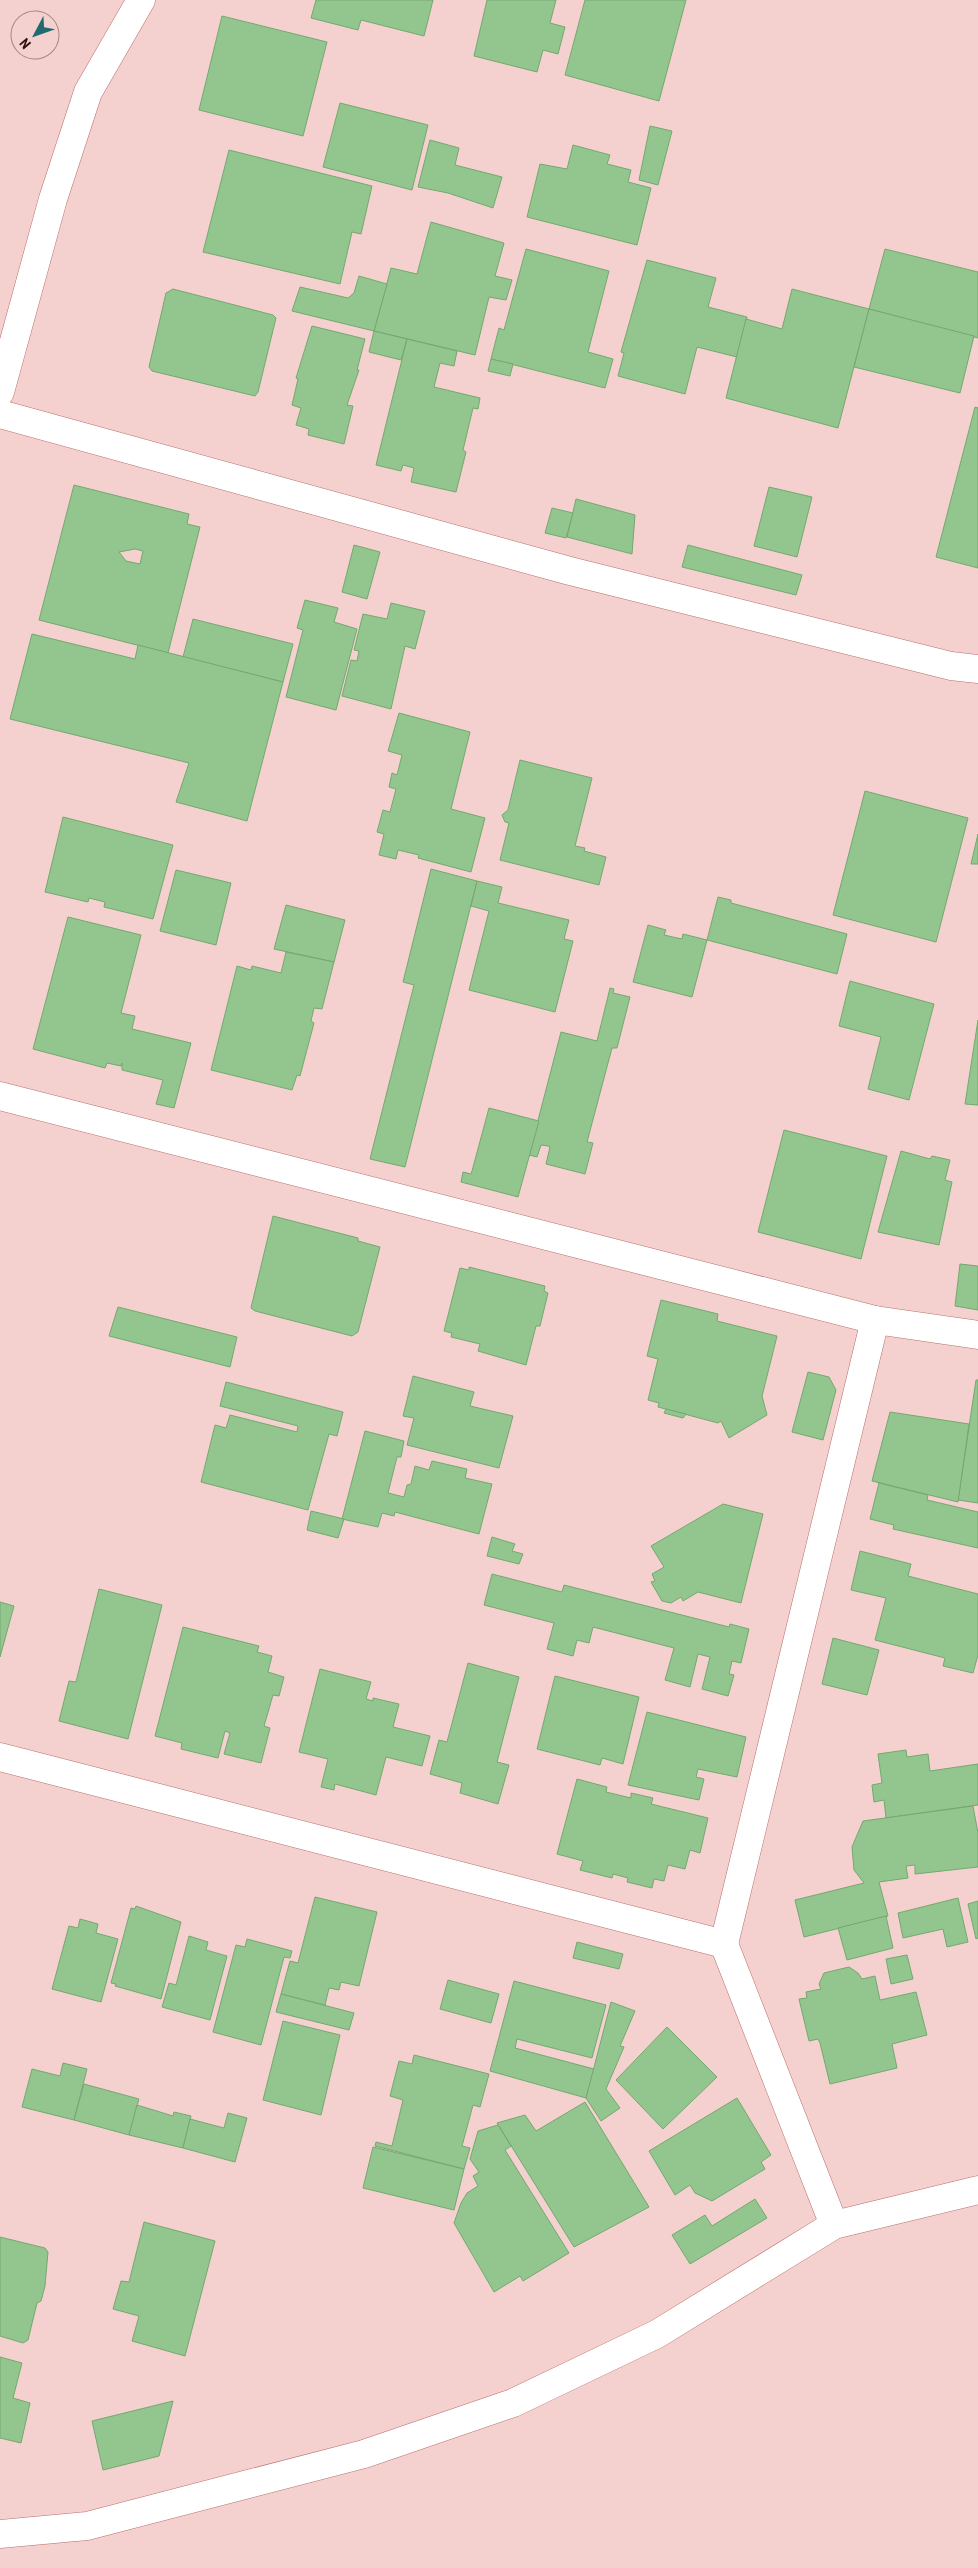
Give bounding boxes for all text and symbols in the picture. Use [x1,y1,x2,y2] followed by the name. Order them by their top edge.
[10,10,60,60] north arrow
[16,35,34,52] text: N

